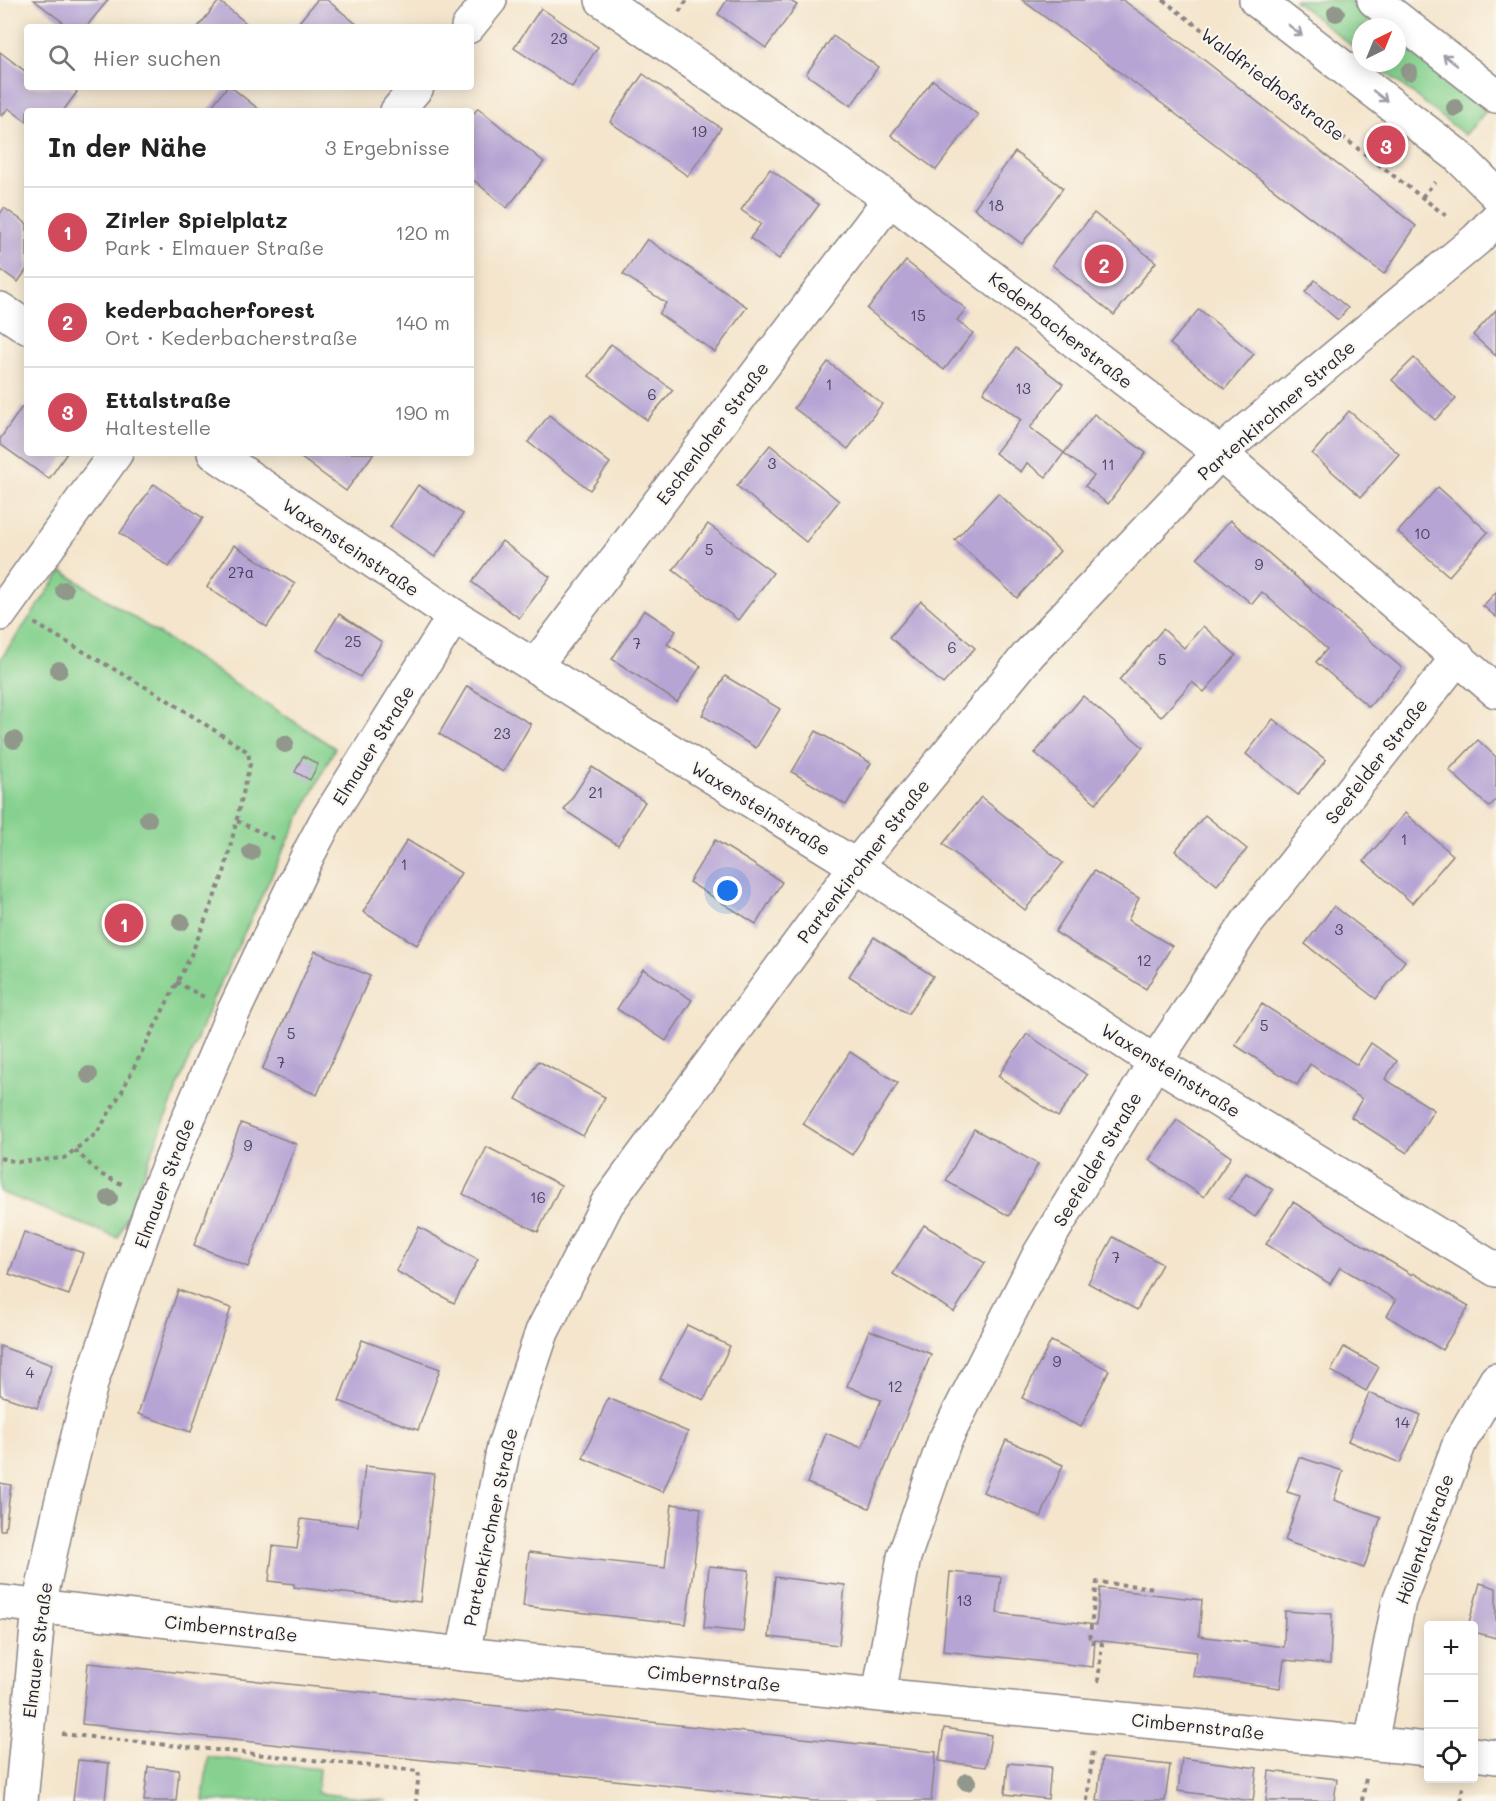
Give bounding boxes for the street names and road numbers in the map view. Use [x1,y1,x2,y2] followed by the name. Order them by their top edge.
[1196,22,1350,146] street label: Waldfriedhofstraße
[984,266,1138,394] street label: Kederbacherstraße
[1192,335,1360,485] street label: Partenkirchner Straße
[650,357,774,509] street label: Eschenloher Straße
[278,492,424,602] street label: Waxensteinstraße
[327,681,419,809] street label: Elmauer Straße
[1319,693,1433,829] street label: Seefelder Straße
[687,755,835,861] street label: Waxensteinstraße
[791,774,935,948] street label: Partenkirchner Straße
[1097,1017,1245,1123] street label: Waxensteinstraße
[1047,1087,1147,1231] street label: Seefelder Straße
[128,1115,200,1251] street label: Elmauer Straße
[457,1426,523,1628] street label: Partenkirchner Straße
[1389,1471,1459,1607] street label: Höllentalstraße
[17,1581,57,1719] street label: Elmauer Straße
[163,1609,299,1647] street label: Cimbernstraße
[646,1659,782,1697] street label: Cimbernstraße
[1130,1707,1266,1745] street label: Cimbernstraße

